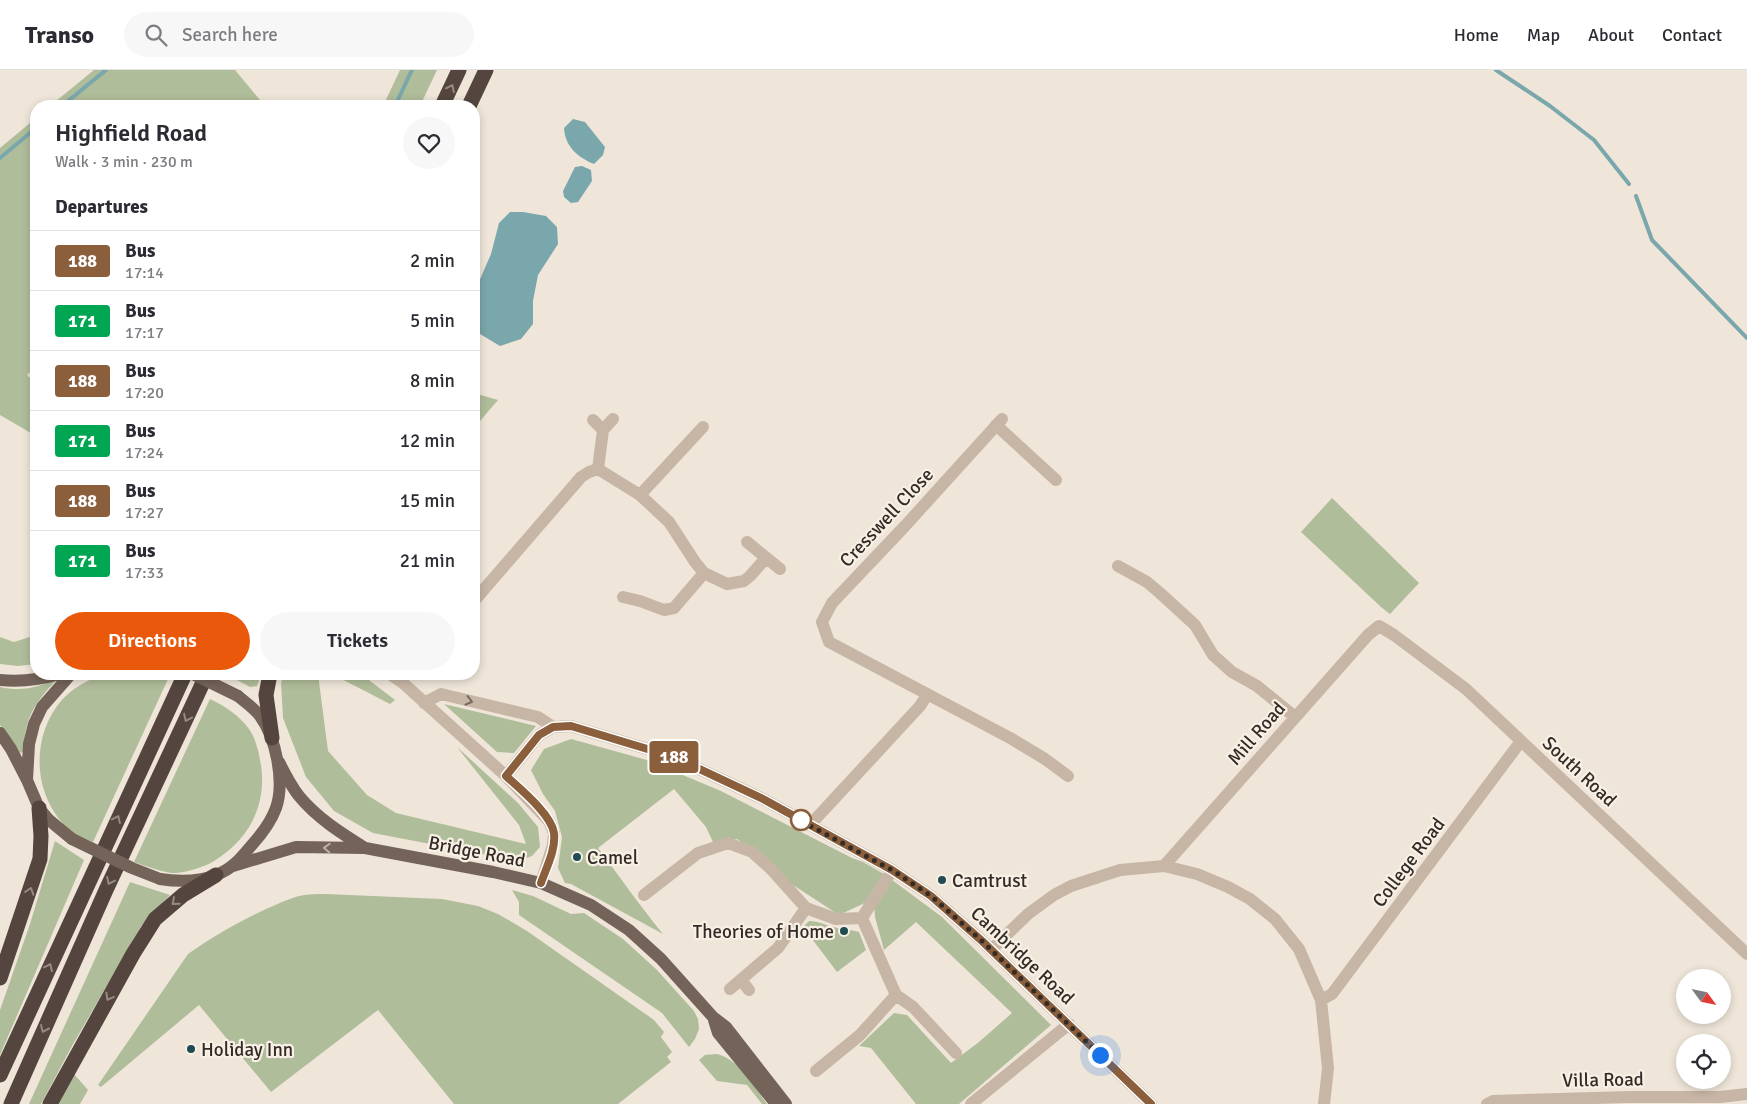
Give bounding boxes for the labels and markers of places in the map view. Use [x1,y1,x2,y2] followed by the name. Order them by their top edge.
[790,809,812,831] unlabelled marker
[587,846,638,870] place label: Camel
[571,851,583,863] marker: Camel
[952,869,1027,893] place label: Camtrust
[936,874,948,886] marker: Camtrust
[693,920,834,944] place label: Theories of Home
[838,925,850,937] marker: Theories of Home
[201,1038,293,1062] place label: Holiday Inn
[185,1043,197,1055] marker: Holiday Inn

